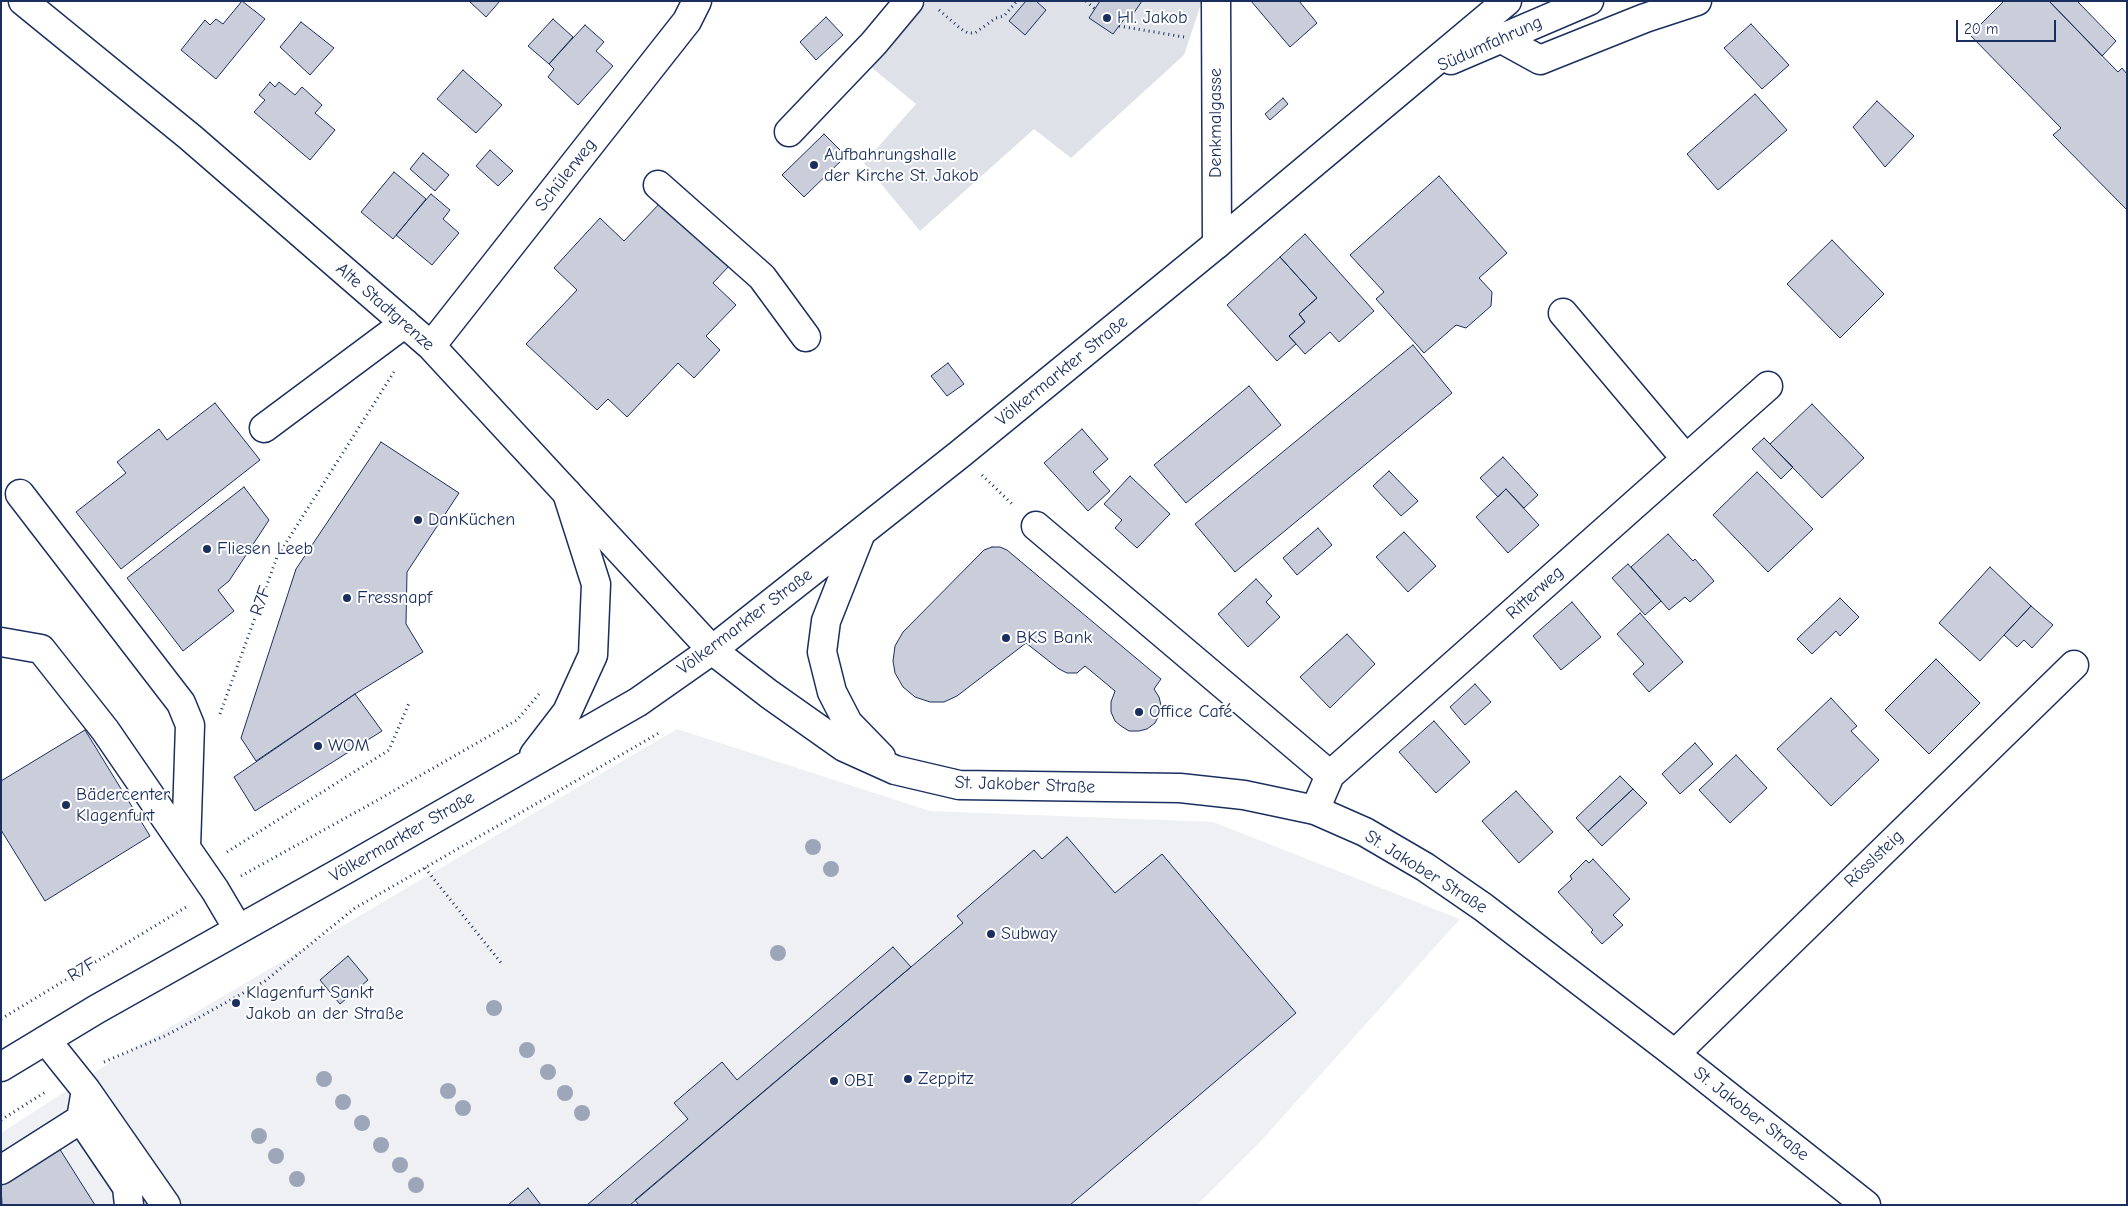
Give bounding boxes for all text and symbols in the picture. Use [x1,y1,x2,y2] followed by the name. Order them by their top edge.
[1117,7,1188,29] place label: Hl. Jakob
[1958,10,2058,42] scale bar
[1434,11,1546,77] street label: Südumfahrung
[1101,12,1113,24] marker: Hl. Jakob
[1964,20,1998,38] text: 20 m
[1205,68,1227,178] street label: Denkmalgasse
[531,134,601,216] street label: Schülerweg
[824,144,979,186] place label: Aufbahrungshalle der Kirche St. Jakob
[808,159,820,171] marker: Aufbahrungshalle der Kirche St. Jakob
[331,258,439,356] street label: Alte Stadtgrenze
[992,311,1132,431] street label: Völkermarkter Straße
[428,509,515,531] place label: DanKüchen
[412,514,424,526] marker: DanKüchen
[217,538,313,560] place label: Fliesen Leeb
[201,543,213,555] marker: Fliesen Leeb
[1502,562,1568,624] street label: Ritterweg
[673,564,817,680] street label: Völkermarkter Straße
[246,583,276,619] street label: R7F
[357,587,432,609] place label: Fressnapf
[341,592,353,604] marker: Fressnapf
[1016,627,1092,649] place label: BKS Bank
[1000,632,1012,644] marker: BKS Bank
[1149,701,1232,723] place label: Office Café
[1133,706,1145,718] marker: Office Café
[328,735,369,757] place label: WOM
[312,740,324,752] marker: WOM
[954,772,1096,798] street label: St. Jakober Straße
[76,784,170,826] place label: Bädercenter Klagenfurt
[326,787,478,887] street label: Völkermarkter Straße
[60,799,72,811] marker: Bädercenter Klagenfurt
[1361,826,1491,918] street label: St. Jakober Straße
[1840,826,1908,892] street label: Rösslsteig
[1001,923,1057,945] place label: Subway
[985,928,997,940] marker: Subway
[64,953,100,987] street label: R7F
[246,982,404,1024] place label: Klagenfurt Sankt Jakob an der Straße
[230,997,242,1009] marker: Klagenfurt Sankt Jakob an der Straße
[1689,1062,1813,1166] street label: St. Jakober Straße
[918,1068,974,1090] place label: Zeppitz
[844,1070,874,1092] place label: OBI
[902,1073,914,1085] marker: Zeppitz
[828,1075,840,1087] marker: OBI

